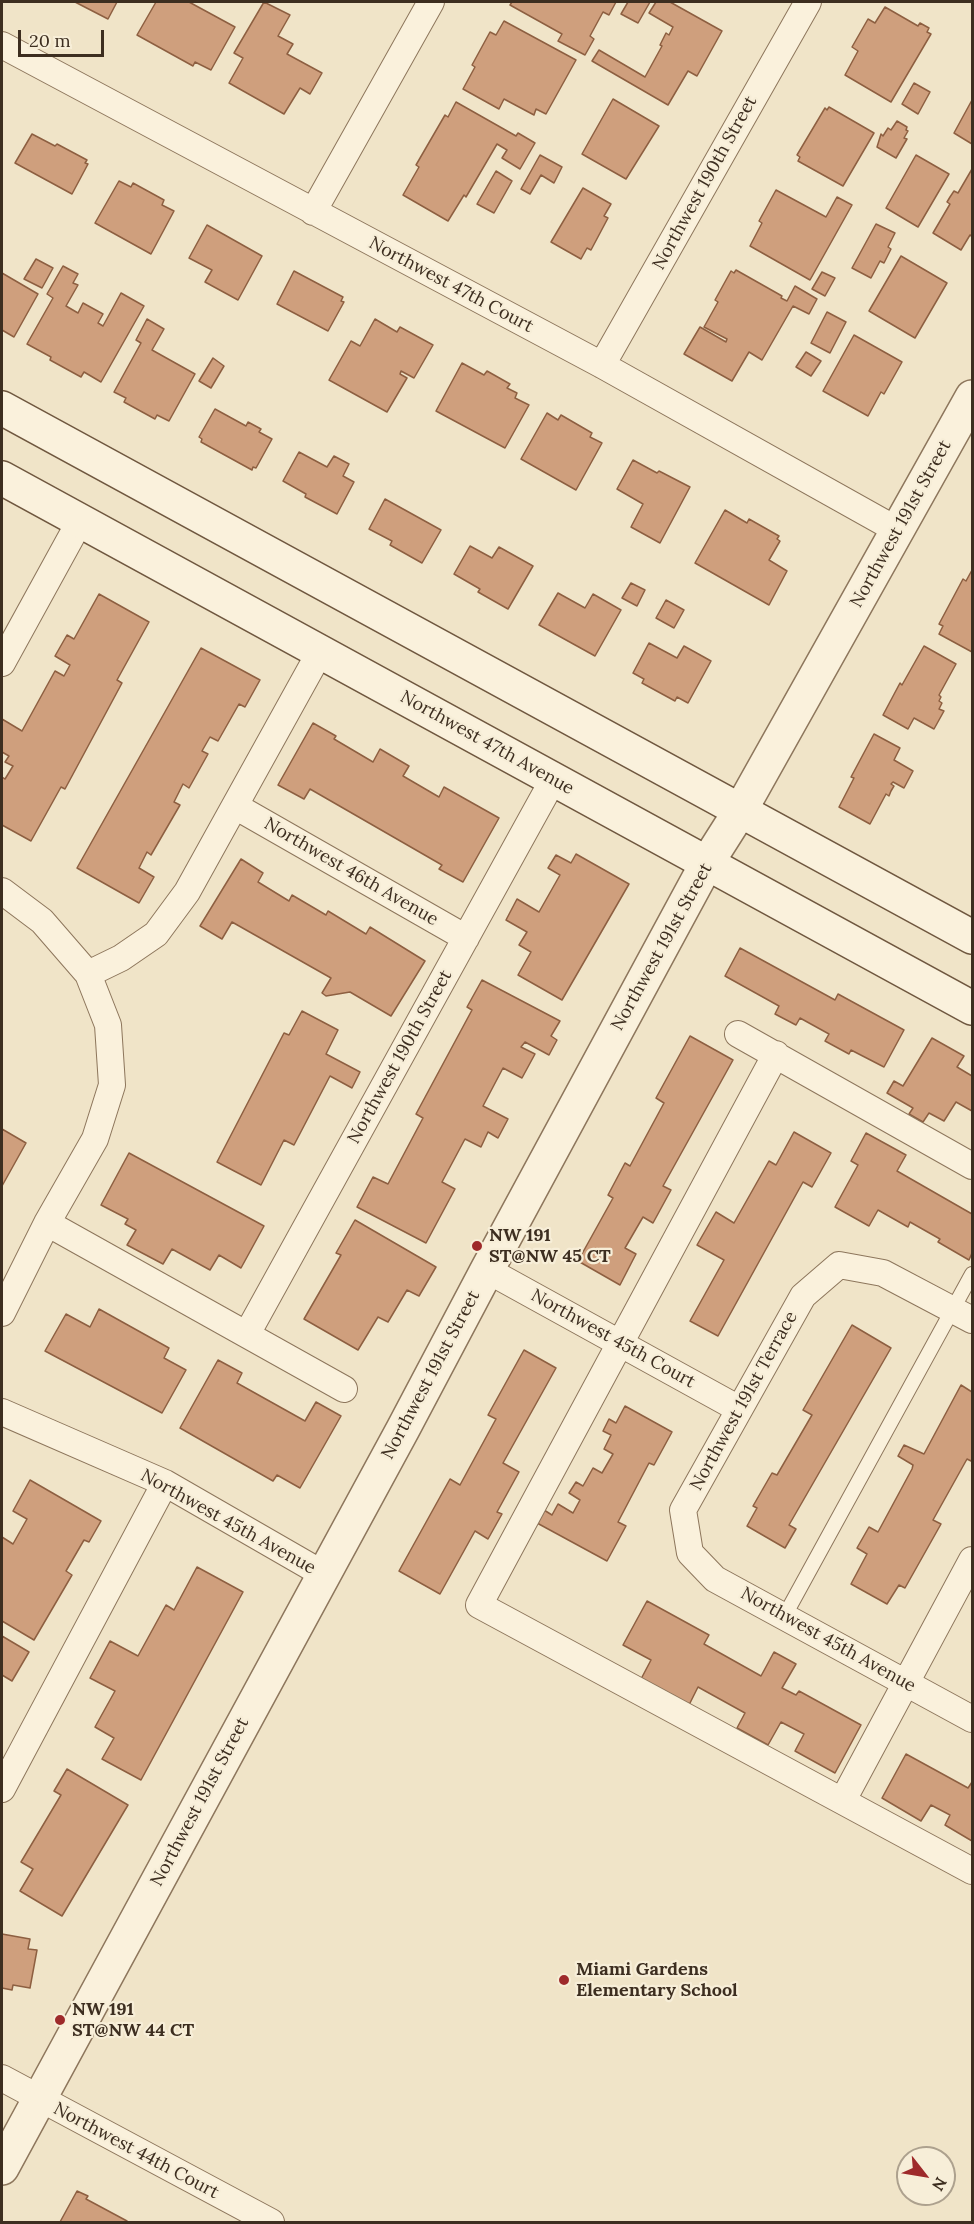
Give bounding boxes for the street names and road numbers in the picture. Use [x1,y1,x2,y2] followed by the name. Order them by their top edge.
[648,92,762,274] street label: Northwest 190th Street
[365,233,537,337] street label: Northwest 47th Court
[846,436,956,612] street label: Northwest 191st Street
[396,686,578,800] street label: Northwest 47th Avenue
[260,813,442,931] street label: Northwest 46th Avenue
[607,859,717,1035] street label: Northwest 191st Street
[343,966,457,1148] street label: Northwest 190th Street
[527,1285,699,1393] street label: Northwest 45th Court
[377,1287,485,1463] street label: Northwest 191st Street
[686,1308,802,1494] street label: Northwest 191st Terrace
[137,1465,319,1579] street label: Northwest 45th Avenue
[737,1583,919,1697] street label: Northwest 45th Avenue
[146,1714,254,1890] street label: Northwest 191st Street
[50,2098,222,2204] street label: Northwest 44th Court

